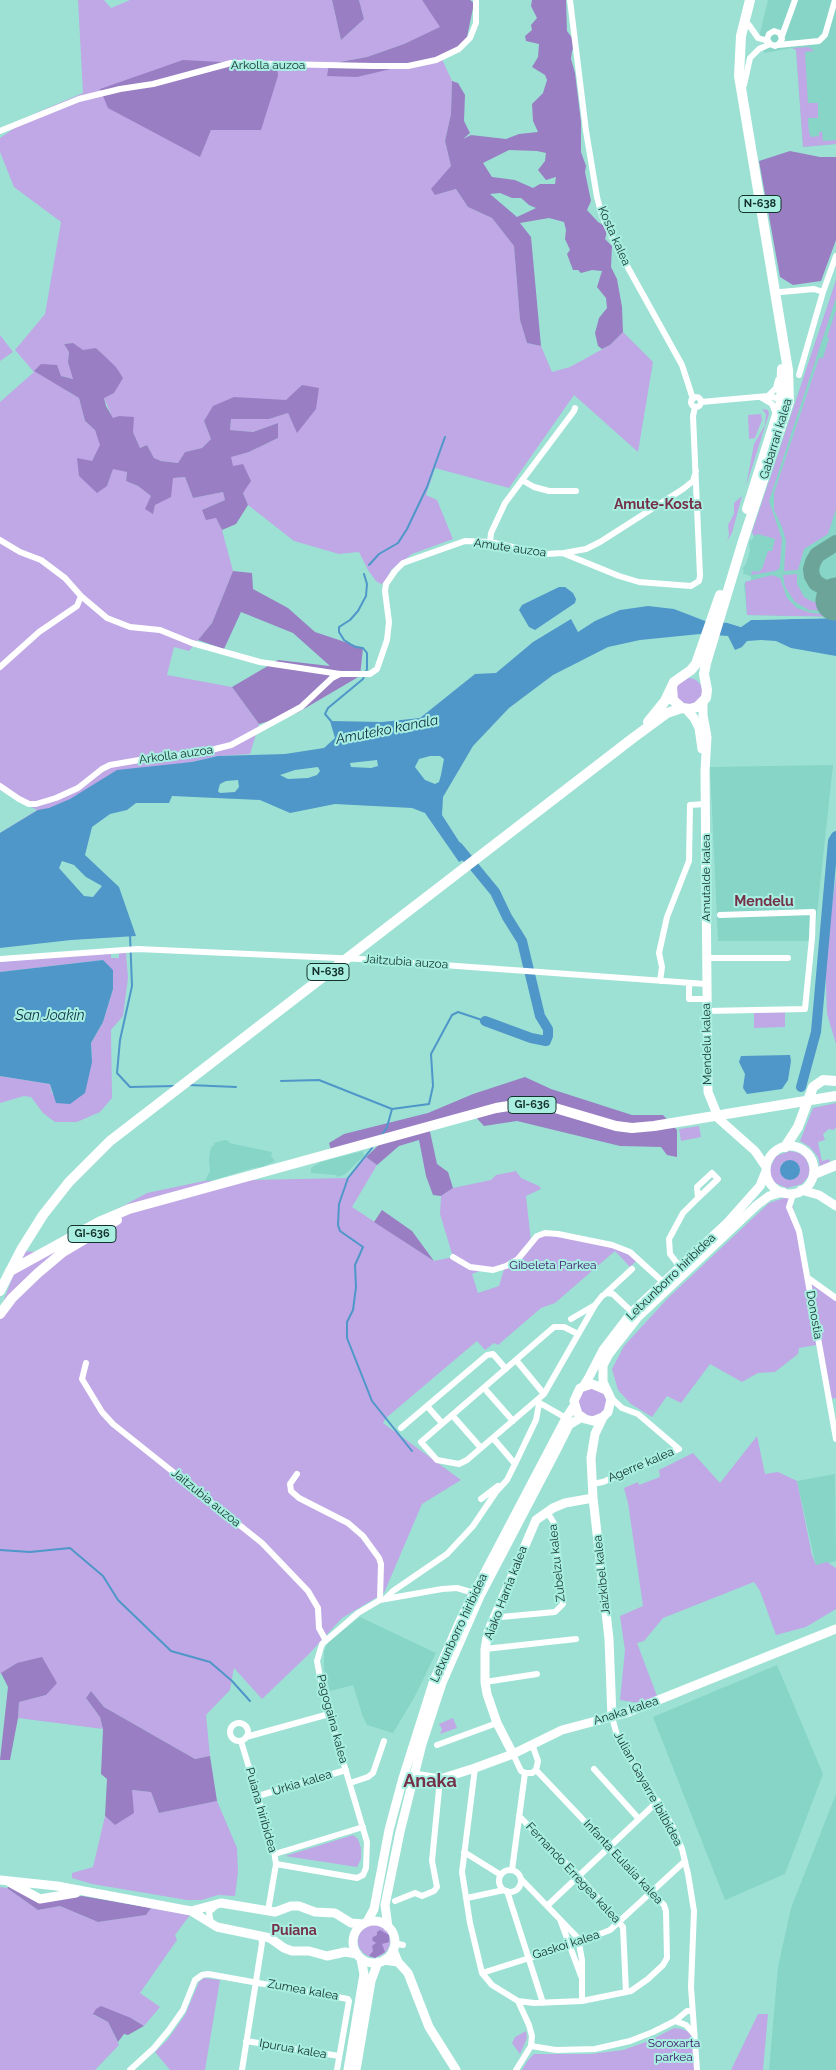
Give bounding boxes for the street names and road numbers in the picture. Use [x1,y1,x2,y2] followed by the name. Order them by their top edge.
[231,58,305,72] street label: Arkolla auzoa
[739,195,781,212] road number: N-638
[594,204,634,268] street label: Kosta kalea
[757,397,795,481] street label: Gabarrari kalea
[473,536,547,560] street label: Amute auzoa
[138,743,214,767] street label: Arkolla auzoa
[699,834,713,922] street label: Amutalde kalea
[363,952,449,972] street label: Jaitzubia auzoa
[307,964,349,980] road number: N-638
[699,1003,715,1085] street label: Mendelu kalea
[508,1096,556,1114] road number: GI-636
[68,1226,116,1242] road number: GI-636
[623,1231,719,1323] street label: Letxunborro hiribidea
[803,1290,825,1340] street label: Donostia
[606,1445,676,1485] street label: Agerre kalea
[169,1466,243,1530] street label: Jaitzubia auzoa
[546,1523,568,1603] street label: Zubelzu kalea
[591,1534,613,1616] street label: Jaizkibel kalea
[482,1544,530,1642] street label: Aiako Harria kalea
[427,1571,491,1685] street label: Letxunborro hiribidea
[313,1673,351,1765] street label: Pagogaina kalea
[592,1694,660,1728] street label: Anaka kalea
[611,1729,685,1849] street label: Julian Gayarre ibilbidea
[242,1766,280,1854] street label: Puiana hiribidea
[270,1767,334,1799] street label: Urkia kalea
[580,1817,666,1907] street label: Infanta Eulalia kalea
[523,1820,623,1926] street label: Fernando Erregea kalea
[531,1927,601,1963] street label: Gaskoi kalea
[266,1977,340,2003] street label: Zumea kalea
[258,2036,328,2062] street label: Ipurua kalea

